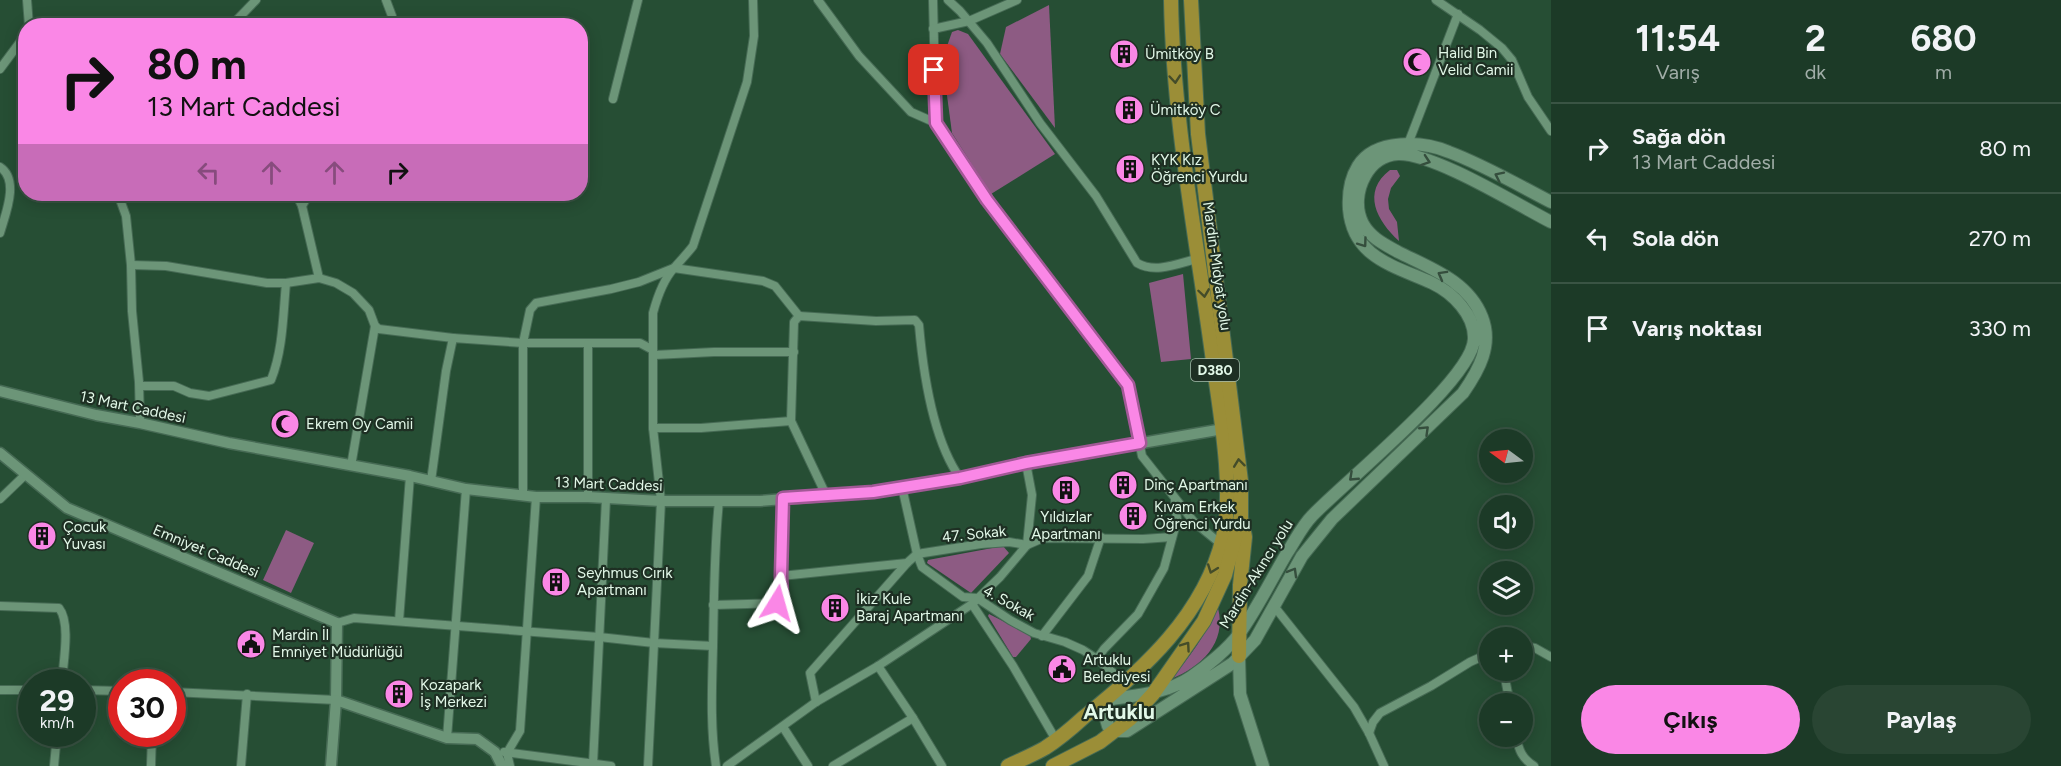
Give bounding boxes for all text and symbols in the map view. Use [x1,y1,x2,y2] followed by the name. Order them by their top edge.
[1635,17,1720,60] text: 11:54
[1805,17,1826,60] text: 2
[1910,17,1977,60] text: 680
[1108,38,1140,70] building icon: Ümitköy B
[147,39,247,90] text: 80 m
[48,42,126,120] icon: right
[908,44,959,95] pin
[1438,44,1513,79] place label: Halid Bin Velid Camii
[1145,45,1214,63] place label: Ümitköy B
[1401,46,1433,78] mosque icon: Halid Bin Velid Camii
[917,53,950,86] icon: arrive
[1656,60,1700,84] text: Varış
[1805,60,1826,84] text: dk
[1935,60,1952,84] text: m
[1168,75,1181,84] one-way arrow
[147,90,341,123] text: 13 Mart Caddesi
[1113,94,1145,126] building icon: Ümitköy C
[1150,101,1221,119] place label: Ümitköy C
[1632,123,1726,150] text: Sağa dön
[1581,132,1614,165] icon: right
[1979,135,2031,162] text: 80 m
[1632,150,1775,174] text: 13 Mart Caddesi
[1151,151,1248,186] place label: KYK Kız Öğrenci Yurdu
[1114,153,1146,185] building icon: KYK Kız Öğrenci Yurdu
[1420,153,1431,166] one-way arrow
[192,156,225,189] icon: left
[255,156,288,189] icon: ahead
[318,156,351,189] icon: ahead
[381,156,414,189] icon: right
[1494,172,1505,184] one-way arrow
[1199,200,1235,332] street label: Mardin-Midyat yolu
[1581,222,1614,255] icon: left
[1632,225,1719,252] text: Sola dön
[1969,225,2031,252] text: 270 m
[1356,236,1367,247] one-way arrow
[1438,271,1448,282] one-way arrow
[1198,289,1210,298] one-way arrow
[1581,312,1614,345] icon: arrive
[1632,315,1762,342] text: Varış noktası
[1969,315,2031,342] text: 330 m
[1191,359,1239,381] road number: D380
[79,387,187,427] street label: 13 Mart Caddesi
[269,408,301,440] mosque icon: Ekrem Oy Camii
[306,415,413,433] place label: Ekrem Oy Camii
[1418,426,1428,437] one-way arrow
[1479,429,1533,483] north arrow
[1479,429,1533,747] map controls
[1234,459,1246,468] one-way arrow
[1107,469,1139,501] building icon: Dinç Apartmanı
[1349,470,1360,481] one-way arrow
[555,473,663,495] street label: 13 Mart Caddesi
[1050,474,1082,506] building icon: Yıldızlar Apartmanı
[1144,476,1248,494] place label: Dinç Apartmanı
[1479,495,1533,549] button: sound
[1154,498,1251,533] place label: Kıvam Erkek Öğrenci Yurdu
[1117,500,1149,532] building icon: Kıvam Erkek Öğrenci Yurdu
[1031,508,1101,543] place label: Yıldızlar Apartmanı
[1215,516,1297,632] street label: Mardin-Akıncı yolu
[63,518,107,553] place label: Çocuk Yuvası
[26,520,58,552] building icon: Çocuk Yuvası
[150,521,262,581] street label: Emniyet Caddesi
[941,522,1008,546] street label: 47. Sokak
[1479,561,1533,615] button: layers
[1206,563,1219,574] one-way arrow
[577,564,673,599] place label: Seyhmus Cırık Apartmanı
[540,566,572,598] building icon: Seyhmus Cırık Apartmanı
[1286,568,1297,579] one-way arrow
[745,571,809,635] position arrow
[980,582,1039,625] street label: 4. Sokak
[856,590,963,625] place label: İkiz Kule Baraj Apartmanı
[819,592,851,624] building icon: İkiz Kule Baraj Apartmanı
[272,626,403,661] place label: Mardin İl Emniyet Müdürlüğü
[1479,627,1533,681] button: +
[235,628,267,660] public building icon: Mardin İl Emniyet Müdürlüğü
[1179,641,1190,652] one-way arrow
[1083,651,1151,686] place label: Artuklu Belediyesi
[1046,653,1078,685] public building icon: Artuklu Belediyesi
[108,669,186,747] speed limit sign: 30
[420,676,487,711] place label: Kozapark İş Merkezi
[383,678,415,710] building icon: Kozapark İş Merkezi
[40,682,74,719] text: 29
[1581,685,1800,754] button: Çıkış
[1812,685,2031,754] button: Paylaş
[1479,693,1533,747] button: −
[1083,699,1155,724] district label: Artuklu
[40,714,74,732] text: km/h

